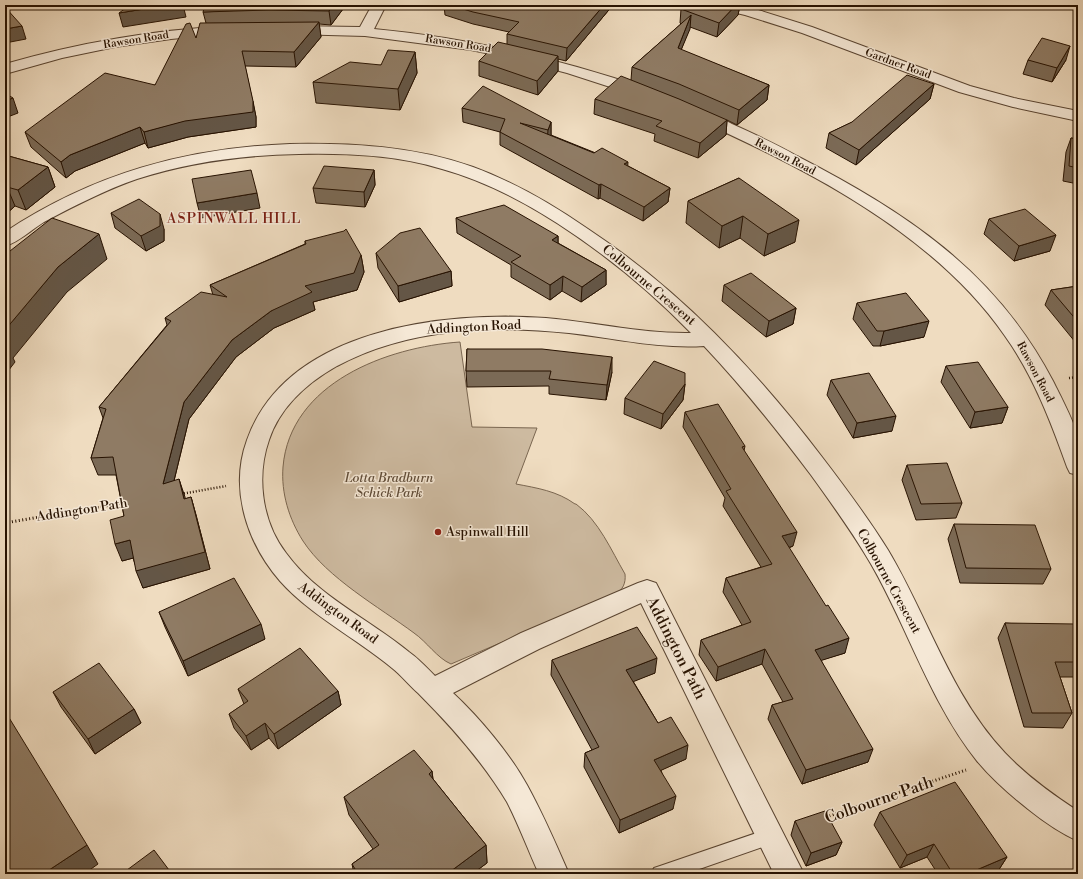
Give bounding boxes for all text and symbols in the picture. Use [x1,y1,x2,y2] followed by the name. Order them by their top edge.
[102,28,171,52] street label: Rawson Road
[424,32,493,56] street label: Rawson Road
[863,46,934,83] street label: Gardner Road
[752,136,818,179] street label: Rawson Road
[166,210,301,228] district label: ASPINWALL HILL
[599,241,699,329] street label: Colbourne Crescent
[425,317,522,338] street label: Addington Road
[1013,339,1057,405] street label: Rawson Road
[344,470,434,501] park label: Lotta Bradburn Schick Park
[34,495,129,525] street label: Addington Path
[445,524,529,540] place label: Aspinwall Hill
[854,526,925,636] street label: Colbourne Crescent
[433,527,443,537] marker: Aspinwall Hill
[294,578,381,648] street label: Addington Road
[641,592,711,703] street label: Addington Path
[822,772,936,828] street label: Colbourne Path

